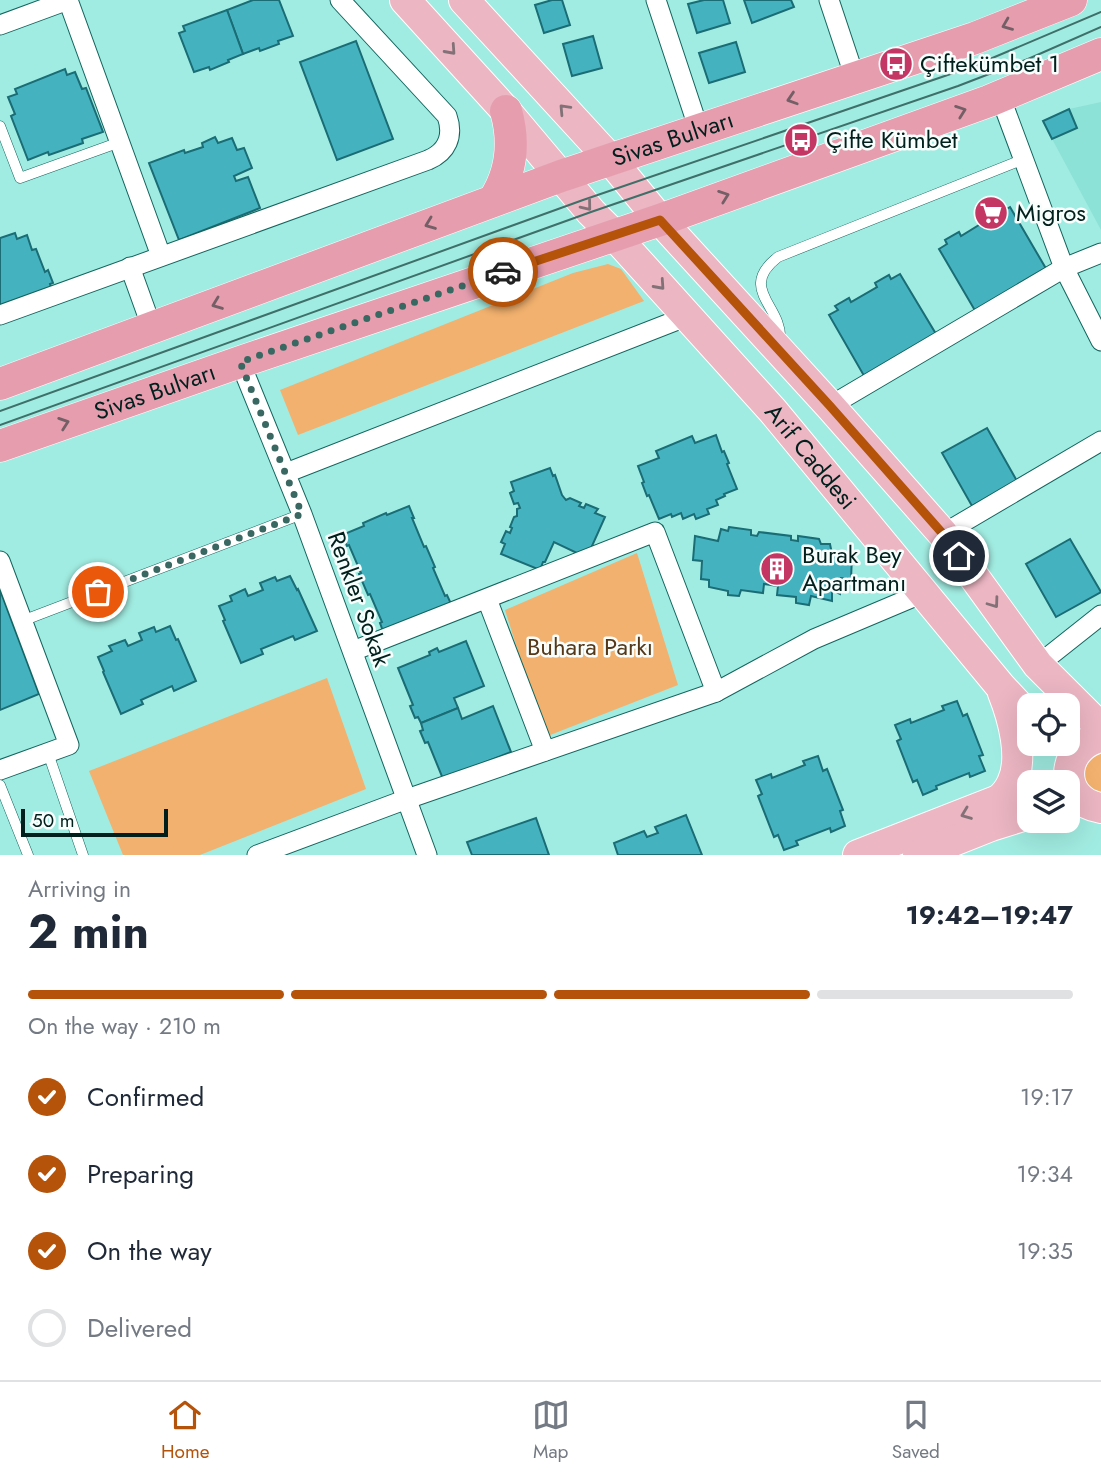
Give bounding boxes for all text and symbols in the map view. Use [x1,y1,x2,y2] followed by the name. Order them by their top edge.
[1002,17,1014,31] one-way arrow
[443,42,456,55] one-way arrow
[877,45,915,83] bus stop icon: Çiftekümbet 1
[920,46,1059,81] place label: Çiftekümbet 1
[787,91,799,105] one-way arrow
[607,102,738,175] street label: Sivas Bulvarı
[559,104,572,117] one-way arrow
[954,105,967,119] one-way arrow
[782,121,820,159] bus stop icon: Çifte Kümbet
[826,122,958,157] place label: Çifte Kümbet
[717,191,729,205] one-way arrow
[972,194,1010,232] supermarket icon: Migros
[1016,195,1086,230] place label: Migros
[579,197,591,210] one-way arrow
[425,216,437,230] one-way arrow
[468,237,538,307] courier
[484,253,522,291] icon: car
[652,277,664,290] one-way arrow
[212,296,224,310] one-way arrow
[89,354,220,429] street label: Sivas Bulvarı
[757,396,865,517] street label: Arif Caddesi
[58,417,70,431] one-way arrow
[319,526,400,672] street label: Renkler Sokak
[929,526,989,586] pin
[802,537,906,600] place label: Burak Bey Apartmanı
[940,537,978,575] icon: home
[758,550,796,588] building icon: Burak Bey Apartmanı
[68,562,128,622] pin
[79,573,117,611] icon: bag
[986,596,998,608] one-way arrow
[527,629,653,664] park label: Buhara Parkı
[1017,693,1080,833] map controls
[1017,693,1080,756] button: locate
[1017,770,1080,833] button: layers
[960,805,972,819] one-way arrow
[21,806,168,838] scale bar
[32,807,75,834] text: 50 m
[28,872,131,906] text: Arriving in
[906,896,1073,934] text: 19:42–19:47
[28,899,149,965] text: 2 min
[28,1009,221,1043] text: On the way · 210 m
[28,1078,66,1116] icon: check
[87,1078,204,1116] text: Confirmed
[1020,1080,1073,1114] text: 19:17
[28,1155,66,1193] icon: check
[87,1155,194,1193] text: Preparing
[1017,1157,1073,1191] text: 19:34
[28,1232,66,1270] icon: check
[87,1232,212,1270] text: On the way
[1017,1234,1073,1268] text: 19:35
[87,1309,192,1347] text: Delivered
[161,1396,210,1465] tab: Home
[532,1396,570,1465] tab: Map
[892,1396,940,1465] tab: Saved

